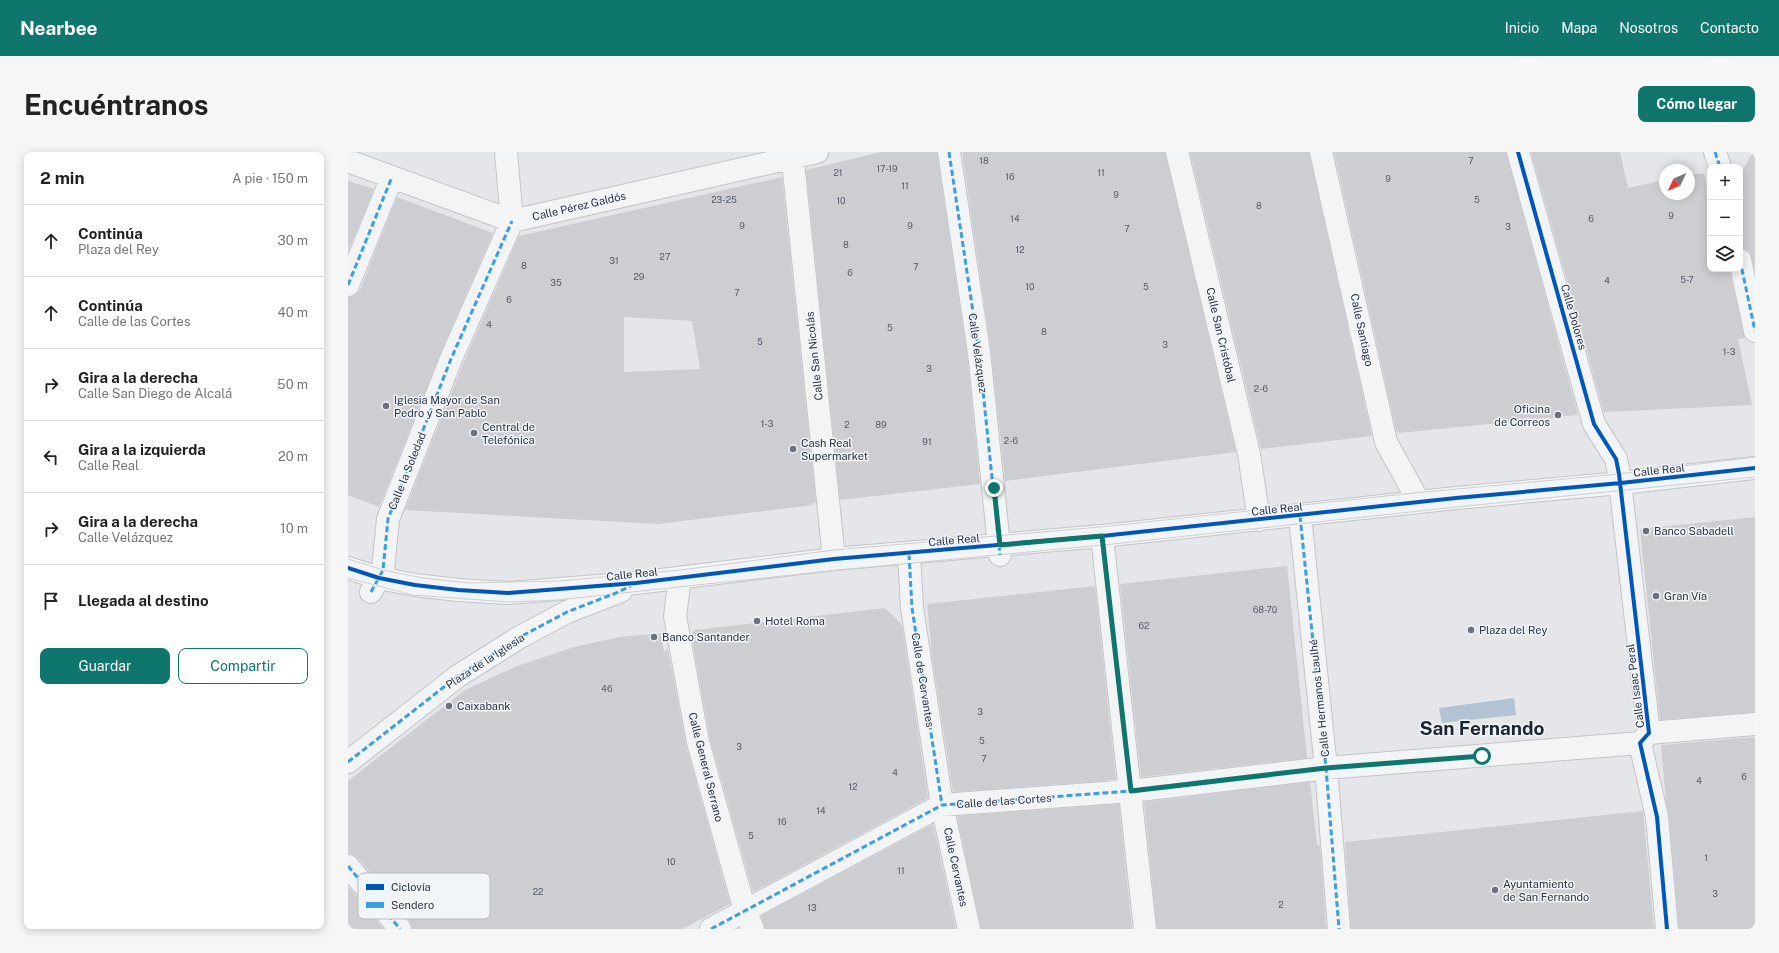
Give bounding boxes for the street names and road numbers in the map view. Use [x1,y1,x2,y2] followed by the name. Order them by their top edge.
[531,189,627,223] street label: Calle Pérez Galdós
[1559,283,1589,352] street label: Calle Dolores
[1204,286,1238,384] street label: Calle San Cristóbal
[1348,292,1376,368] street label: Calle Santiago
[803,311,825,401] street label: Calle San Nicolás
[966,312,990,394] street label: Calle Velázquez
[386,430,428,512] street label: Calle la Soledad
[1633,461,1685,479] street label: Calle Real
[1251,500,1303,518] street label: Calle Real
[928,532,980,548] street label: Calle Real
[606,565,658,583] street label: Calle Real
[443,631,527,691] street label: Plaza de la Iglesia
[910,632,936,729] street label: Calle de Cervantes
[1307,638,1331,758] street label: Calle Hermanos Laulhé
[1624,643,1646,729] street label: Calle Isaac Peral
[687,711,725,823] street label: Calle General Serrano
[956,792,1052,810] street label: Calle de las Cortes
[942,826,970,908] street label: Calle Cervantes

